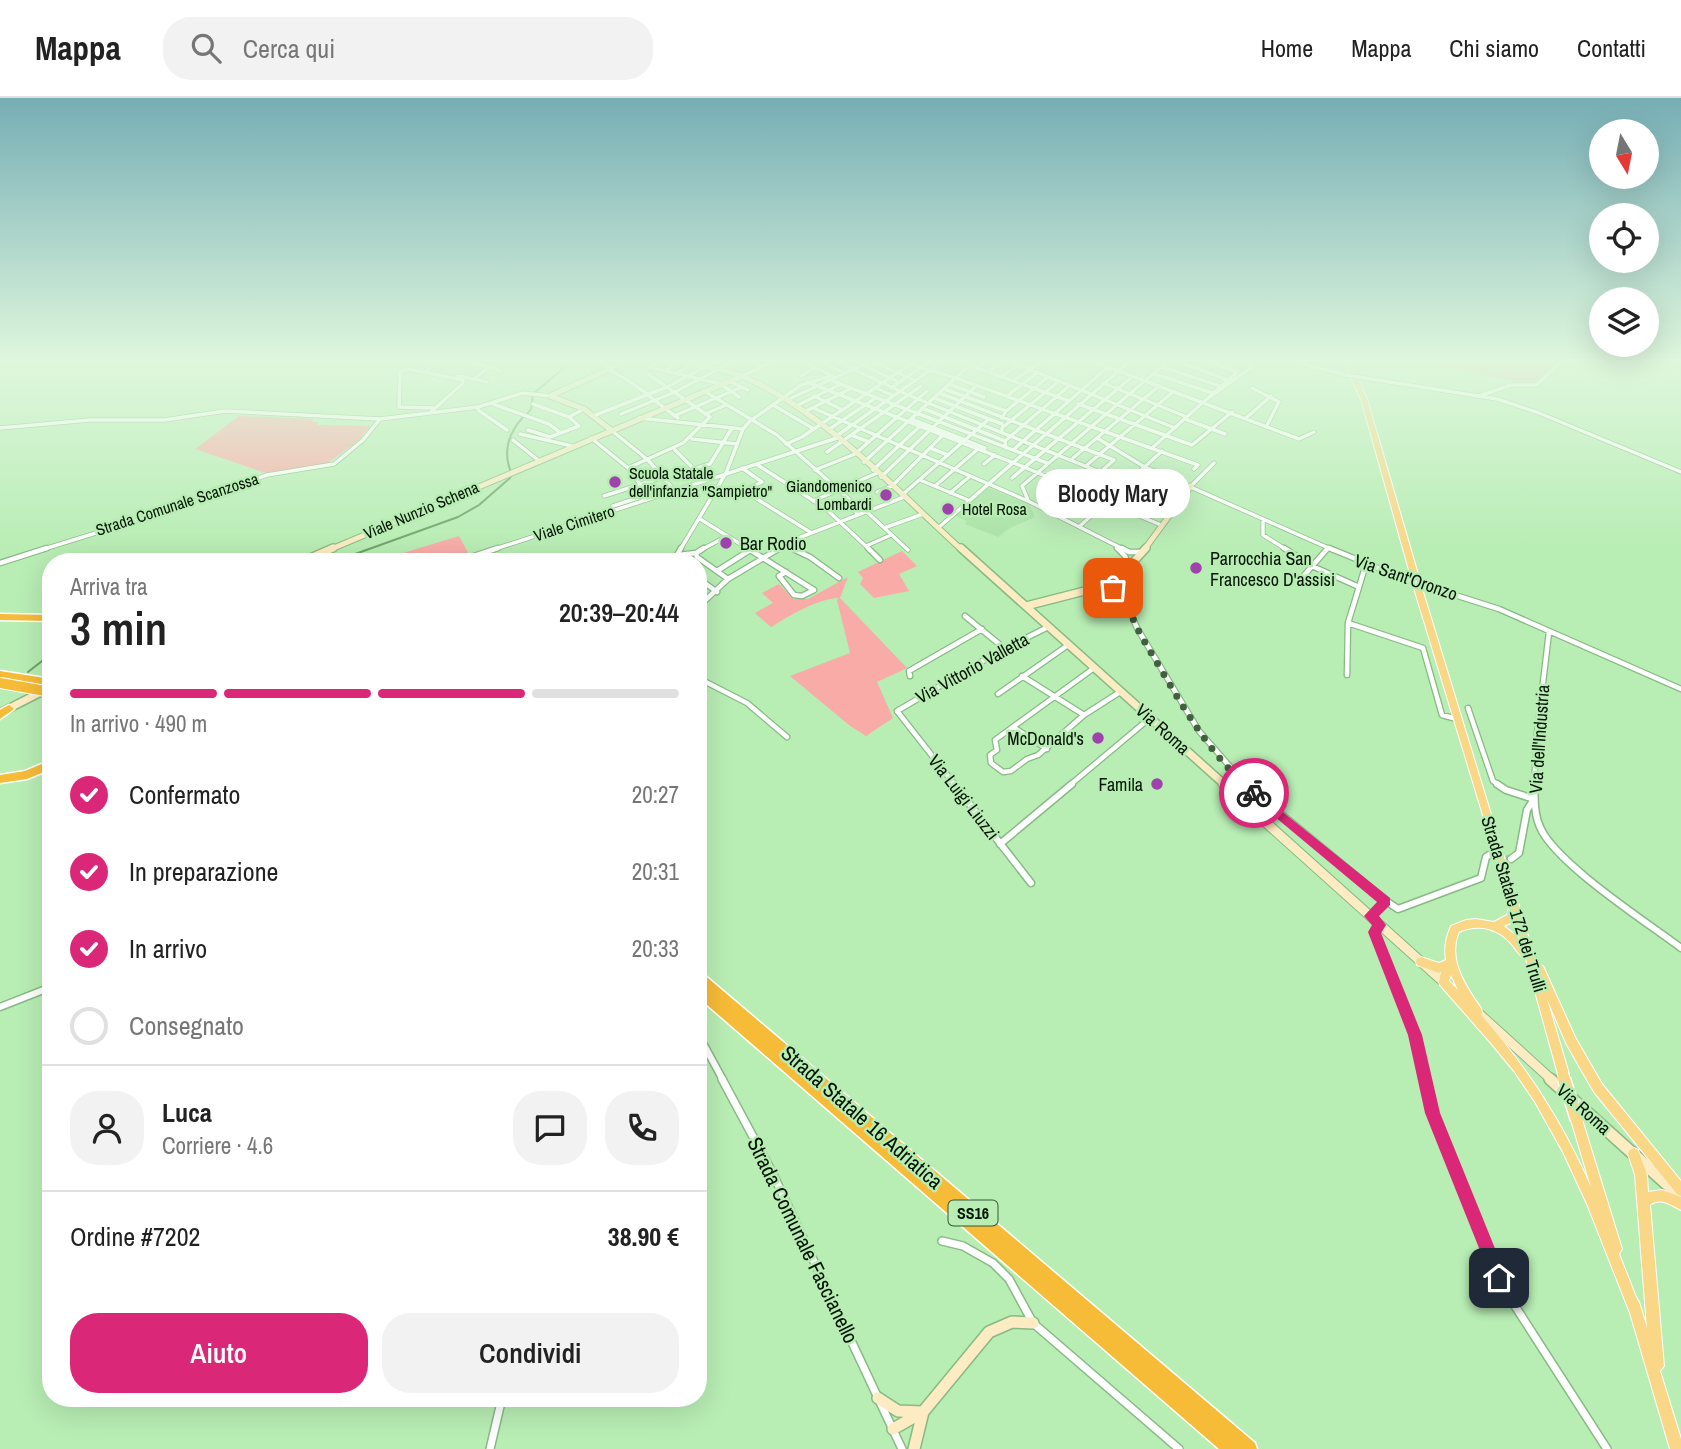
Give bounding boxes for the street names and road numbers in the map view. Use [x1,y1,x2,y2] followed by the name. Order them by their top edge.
[93,467,262,541] street label: Strada Comunale Scanzossa
[360,476,483,544] street label: Viale Nunzio Schena
[531,500,617,546] street label: Viale Cimitero
[1351,548,1461,606] street label: Via Sant'Oronzo
[911,627,1033,709] street label: Via Vittorio Valletta
[1523,684,1555,794] street label: Via dell'Industria
[1130,698,1196,760] street label: Via Roma
[923,749,1005,845] street label: Via Luigi Liuzzi
[1475,813,1553,995] street label: Strada Statale 172 dei Trulli
[775,1039,950,1196] street label: Strada Statale 16 Adriatica
[1551,1078,1617,1140] street label: Via Roma
[740,1132,866,1348] street label: Strada Comunale Fascianello
[948,1200,998,1226] road number: SS16

